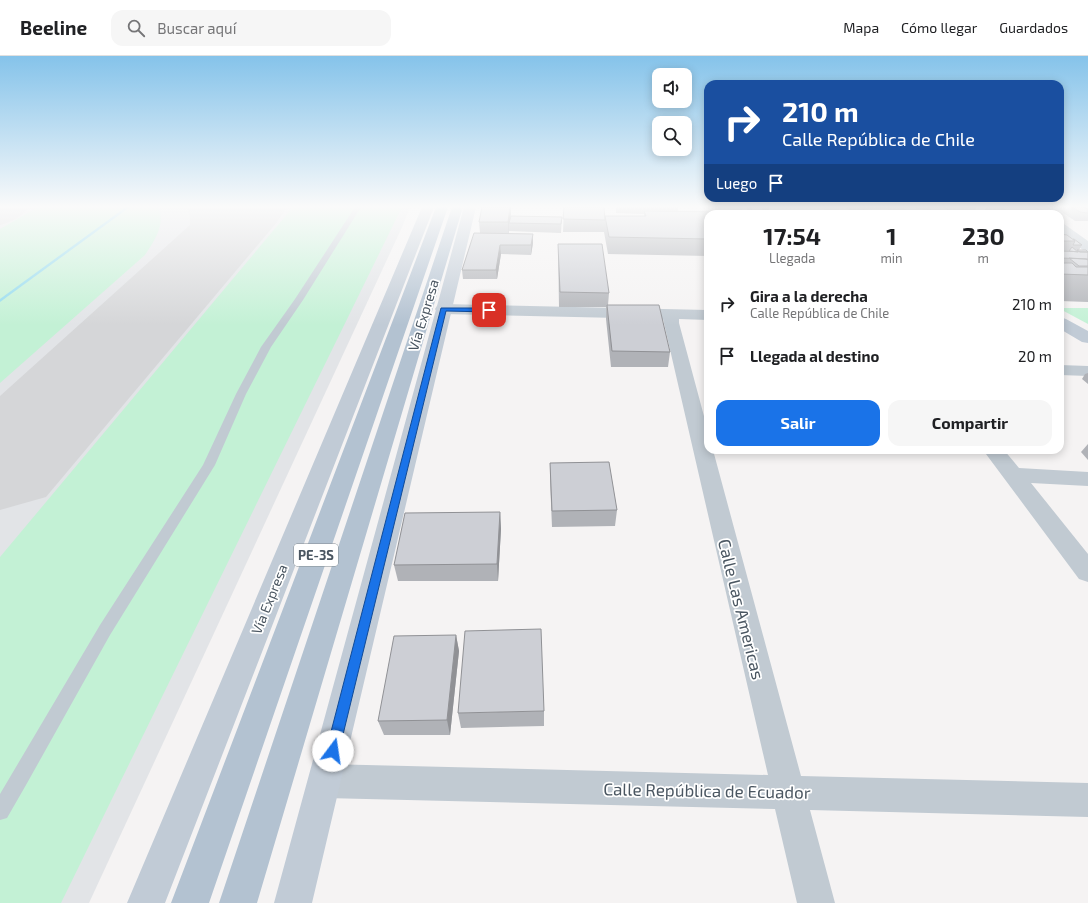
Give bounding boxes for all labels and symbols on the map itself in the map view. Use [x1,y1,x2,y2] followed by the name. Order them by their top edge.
[404,277,442,353] street label: Vía Expresa
[472,293,506,327] pin
[715,537,769,681] street label: Calle Las Americas
[294,544,338,566] road number: PE-3S
[247,562,291,636] street label: Vía Expresa
[312,730,354,772] position arrow
[603,778,811,803] street label: Calle República de Ecuador

